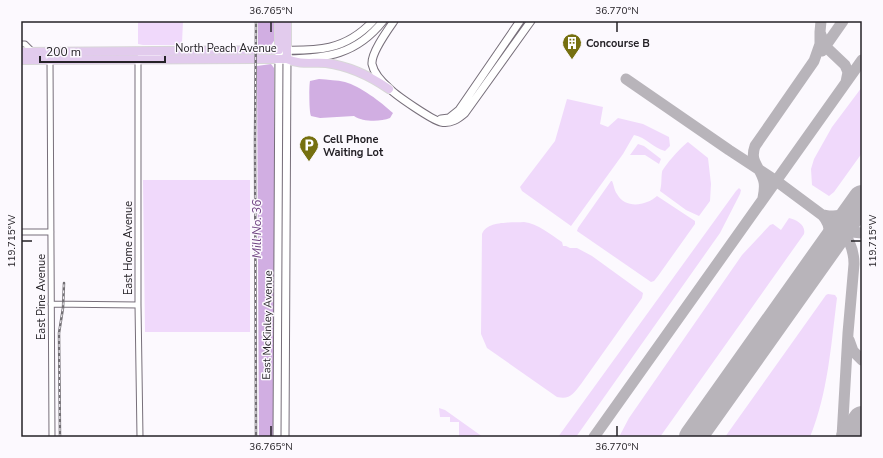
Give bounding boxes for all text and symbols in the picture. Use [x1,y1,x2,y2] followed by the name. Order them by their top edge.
[249,4,293,18] text: 36.765°N
[595,4,639,18] text: 36.770°N
[561,32,583,60] building icon: Concourse B
[586,36,650,51] place label: Concourse B
[40,38,165,64] scale bar
[175,41,277,56] street label: North Peach Avenue
[46,44,81,60] text: 200 m
[323,132,384,160] place label: Cell Phone Waiting Lot
[298,134,320,162] parking icon: Cell Phone Waiting Lot
[249,199,265,258] water label: Mill No. 36
[121,201,136,295] street label: East Home Avenue
[5,214,19,268] text: 119.715°W
[866,214,880,268] text: 119.715°W
[34,254,49,340] street label: East Pine Avenue
[259,270,276,380] street label: East McKinley Avenue
[249,440,293,454] text: 36.765°N
[595,440,639,454] text: 36.770°N

